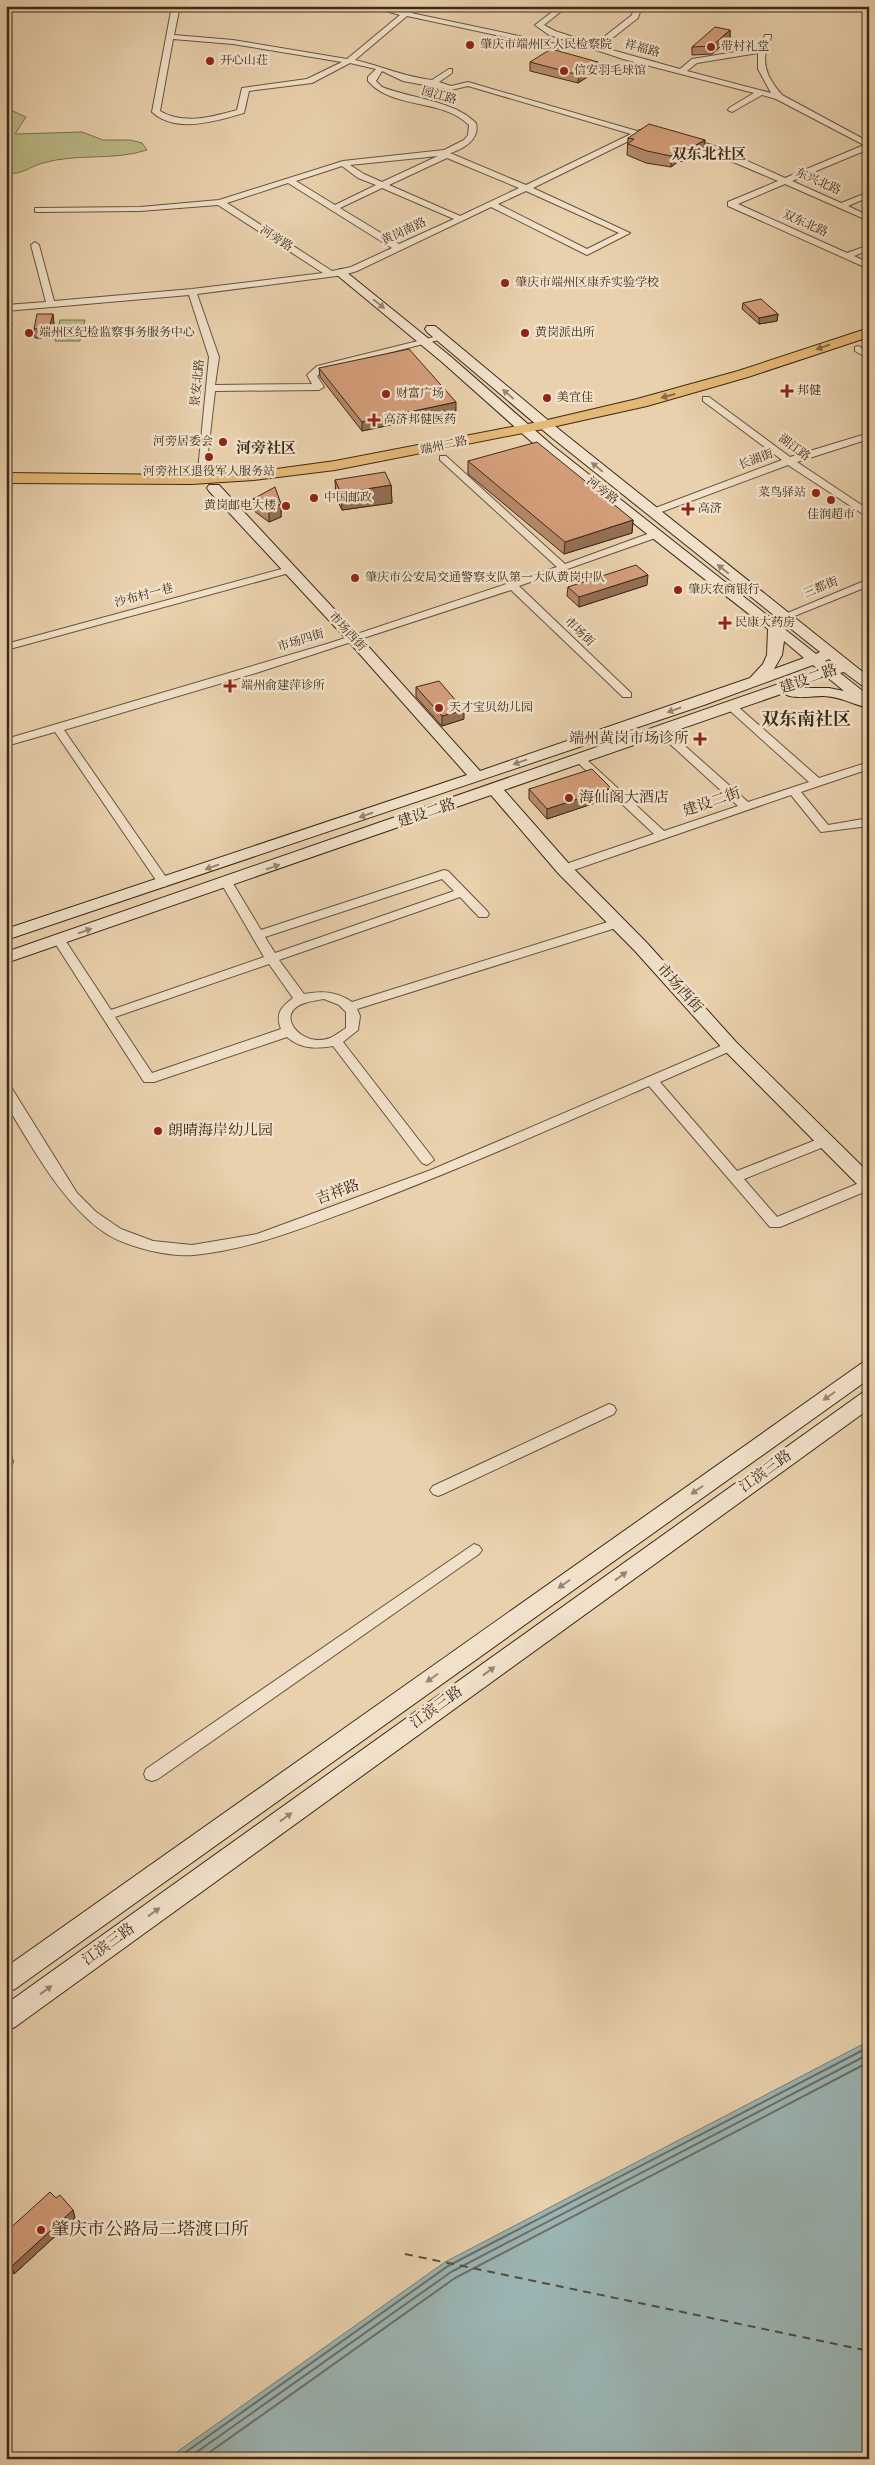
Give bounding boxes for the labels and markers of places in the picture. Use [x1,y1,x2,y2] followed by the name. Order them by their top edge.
[480,37,612,51] place label: 肇庆市端州区人民检察院
[464,39,476,51] marker: 肇庆市端州区人民检察院
[721,39,769,53] place label: 带村礼堂
[705,41,717,53] marker: 带村礼堂
[220,53,268,67] place label: 开心山荘
[204,55,216,67] marker: 开心山荘
[574,63,646,77] place label: 信安羽毛球馆
[558,65,570,77] marker: 信安羽毛球馆
[515,275,659,289] place label: 肇庆市端州区康乔实验学校
[499,277,511,289] marker: 肇庆市端州区康乔实验学校
[39,325,195,339] place label: 端州区纪检监察事务服务中心
[535,325,595,339] place label: 黄岗派出所
[23,327,35,339] marker: 端州区纪检监察事务服务中心
[519,327,531,339] marker: 黄岗派出所
[797,383,821,397] place label: 邦健
[781,385,793,397] marker: 邦健
[396,386,444,400] place label: 财富广场
[380,388,392,400] marker: 财富广场
[557,390,593,404] place label: 美宜佳
[541,392,553,404] marker: 美宜佳
[384,412,456,426] place label: 高济邦健医药
[368,414,380,426] marker: 高济邦健医药
[153,434,213,448] place label: 河旁居委会
[217,436,229,448] marker: 河旁居委会
[203,451,215,463] marker: 河旁社区退役军人服务站
[143,464,275,478] place label: 河旁社区退役军人服务站
[758,485,806,499] place label: 菜鸟驿站
[810,487,822,499] marker: 菜鸟驿站
[324,490,372,504] place label: 中国邮政
[308,492,320,504] marker: 中国邮政
[825,494,837,506] marker: 佳润超市
[204,498,276,512] place label: 黄岗邮电大楼
[280,500,292,512] marker: 黄岗邮电大楼
[698,501,722,515] place label: 高济
[682,503,694,515] marker: 高济
[807,507,855,521] place label: 佳润超市
[365,570,605,584] place label: 肇庆市公安局交通警察支队第一大队黄岗中队
[349,572,361,584] marker: 肇庆市公安局交通警察支队第一大队黄岗中队
[688,582,760,596] place label: 肇庆农商银行
[672,584,684,596] marker: 肇庆农商银行
[735,615,795,629] place label: 民康大药房
[719,617,731,629] marker: 民康大药房
[241,678,325,692] place label: 端州俞建萍诊所
[223,679,237,693] marker: 端州俞建萍诊所
[449,700,533,714] place label: 天才宝贝幼儿园
[433,702,445,714] marker: 天才宝贝幼儿园
[569,730,689,747] place label: 端州黄岗市场诊所
[693,732,707,746] marker: 端州黄岗市场诊所
[579,789,669,806] place label: 海仙阁大酒店
[563,792,575,804] marker: 海仙阁大酒店
[168,1122,273,1139] place label: 朗晴海岸幼儿园
[152,1125,164,1137] marker: 朗晴海岸幼儿园
[51,2219,249,2239] place label: 肇庆市公路局二塔渡口所
[35,2224,47,2236] marker: 肇庆市公路局二塔渡口所

